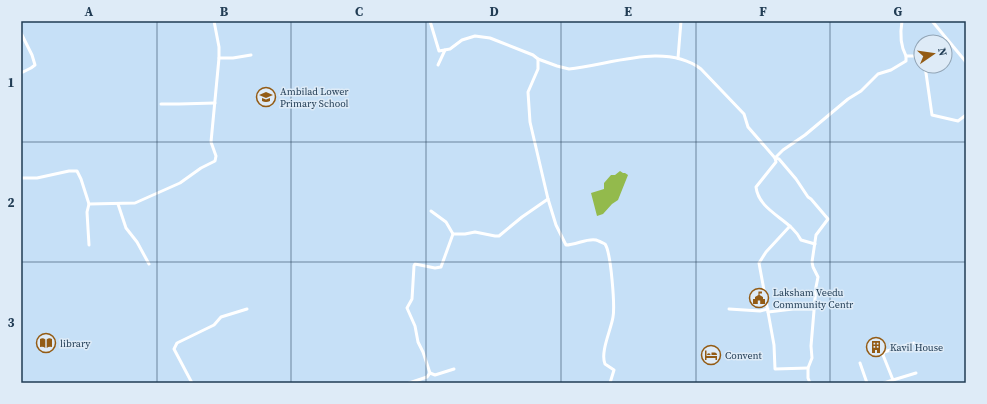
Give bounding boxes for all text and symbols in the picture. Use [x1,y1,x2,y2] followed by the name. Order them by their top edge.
[85,3,94,20] text: A
[220,3,229,20] text: B
[355,3,363,20] text: C
[489,3,499,20] text: D
[624,3,632,20] text: E
[759,3,767,20] text: F
[894,3,903,20] text: G
[913,34,953,74] north arrow
[934,46,950,57] text: N
[7,74,15,91] text: 1
[280,85,349,110] place label: Ambilad Lower Primary School
[255,86,277,108] school or university icon: Ambilad Lower Primary School
[7,194,15,211] text: 2
[773,286,854,311] place label: Laksham Veedu Community Centr
[748,287,770,309] public building icon: Laksham Veedu Community Centr
[7,314,15,331] text: 3
[35,332,57,354] library icon: library
[865,336,887,358] building icon: Kavil House
[60,337,91,350] place label: library
[890,341,943,354] place label: Kavil House
[700,344,722,366] hotel icon: Convent
[725,349,763,362] place label: Convent

